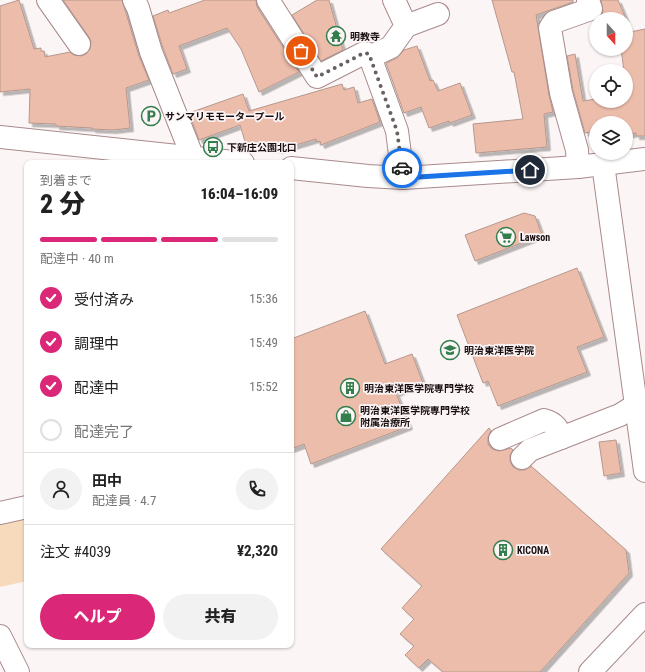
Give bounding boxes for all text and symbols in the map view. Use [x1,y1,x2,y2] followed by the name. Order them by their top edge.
[589,12,633,56] north arrow
[589,12,633,160] map controls
[325,25,347,47] temple icon: 明教寺
[350,31,380,42] place label: 明教寺
[284,34,318,68] pin
[290,40,312,62] icon: bag
[589,64,633,108] button: locate
[140,105,162,127] parking icon: サンマリモモータープール
[165,111,284,122] place label: サンマリモモータープール
[589,116,633,160] button: layers
[202,136,224,158] bus stop icon: 下新庄公園北口
[227,142,297,153] place label: 下新庄公園北口
[382,148,422,188] courier
[513,153,547,187] pin
[391,157,413,179] icon: car
[519,159,541,181] icon: home
[40,173,92,188] text: 到着まで
[200,185,278,203] text: 16:04–16:09
[40,189,85,219] text: 2 分
[495,226,517,248] supermarket icon: Lawson
[520,232,550,243] place label: Lawson
[40,251,114,266] text: 配達中 · 40 m
[40,287,62,309] icon: check
[74,291,134,309] text: 受付済み
[249,291,278,306] text: 15:36
[40,331,62,353] icon: check
[74,335,119,353] text: 調理中
[249,335,278,350] text: 15:49
[439,339,461,361] school or university icon: 明治東洋医学院
[464,345,534,356] place label: 明治東洋医学院
[40,375,62,397] icon: check
[339,377,361,399] building icon: 明治東洋医学院専門学校
[74,379,119,397] text: 配達中
[249,379,278,394] text: 15:52
[364,383,474,394] place label: 明治東洋医学院専門学校
[335,405,357,427] shop icon: 明治東洋医学院専門学校 附属治療所
[360,405,470,428] place label: 明治東洋医学院専門学校 附属治療所
[74,423,134,441] text: 配達完了
[40,468,82,510] button: person
[236,468,278,510] button: phone
[92,472,122,490] text: 田中
[92,493,156,508] text: 配達員 · 4.7
[492,539,514,561] building icon: KICONA
[237,542,278,560] text: ¥2,320
[40,543,111,561] text: 注文 #4039
[517,545,549,556] place label: KICONA
[40,594,155,640] button: ヘルプ
[163,594,278,640] button: 共有

